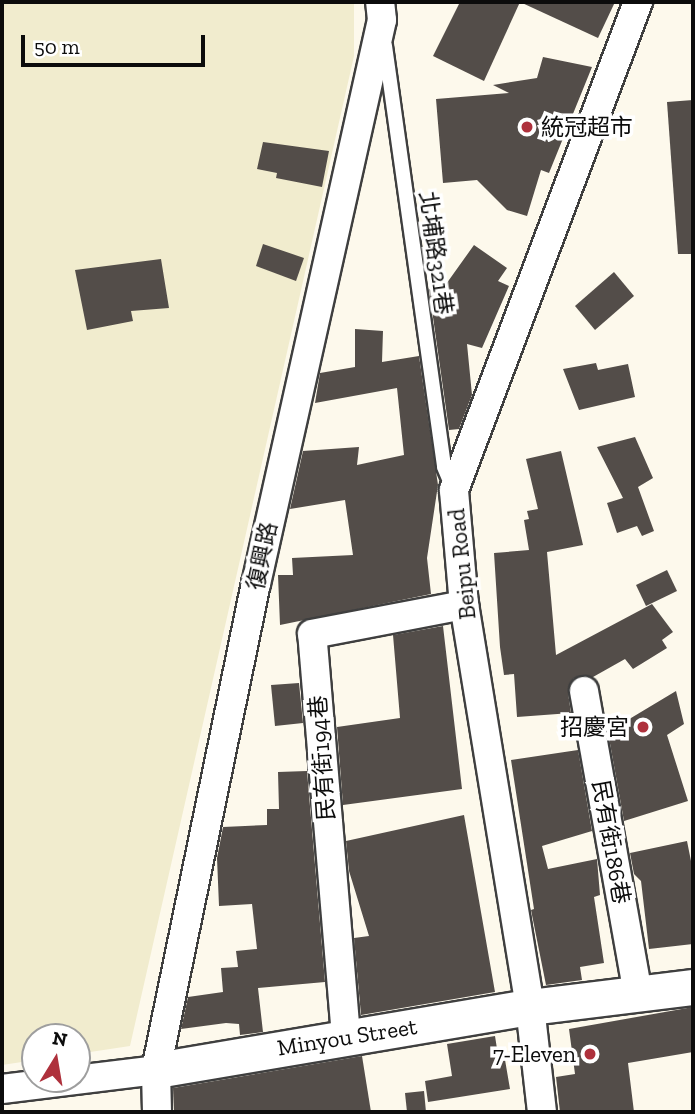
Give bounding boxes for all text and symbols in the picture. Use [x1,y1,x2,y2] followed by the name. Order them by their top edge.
[24,21,208,65] scale bar
[34,34,80,59] text: 50 m
[541,113,633,141] place label: 統冠超市
[519,119,535,135] marker: 統冠超市
[414,190,458,316] street label: 北埔路321巷
[442,507,482,621] street label: Beipu Road
[241,519,283,593] street label: 復興路
[304,694,340,822] street label: 民有街194巷
[560,713,629,741] place label: 招慶宮
[635,719,651,735] marker: 招慶宮
[587,778,635,906] street label: 民有街186巷
[275,1012,419,1062] street label: Minyou Street
[21,1023,91,1093] north arrow
[50,1026,69,1052] text: N
[493,1040,576,1068] place label: 7-Eleven
[582,1046,598,1062] marker: 7-Eleven

